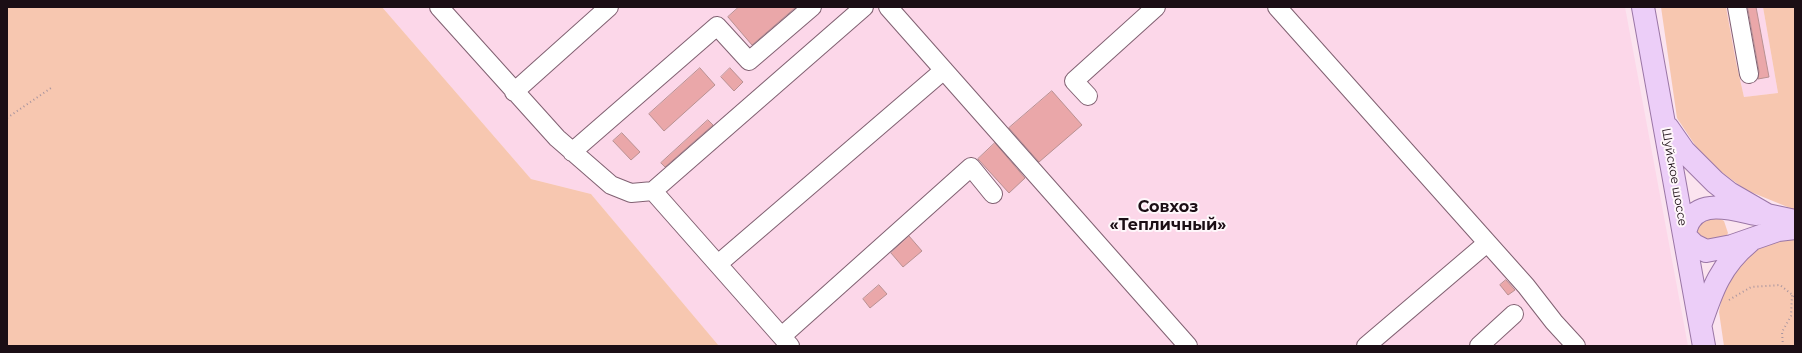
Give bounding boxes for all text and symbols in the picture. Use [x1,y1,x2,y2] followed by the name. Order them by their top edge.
[1658,127,1690,227] street label: Шуйское шоссе
[1110,197,1226,235] district label: Совхоз «Тепличный»

